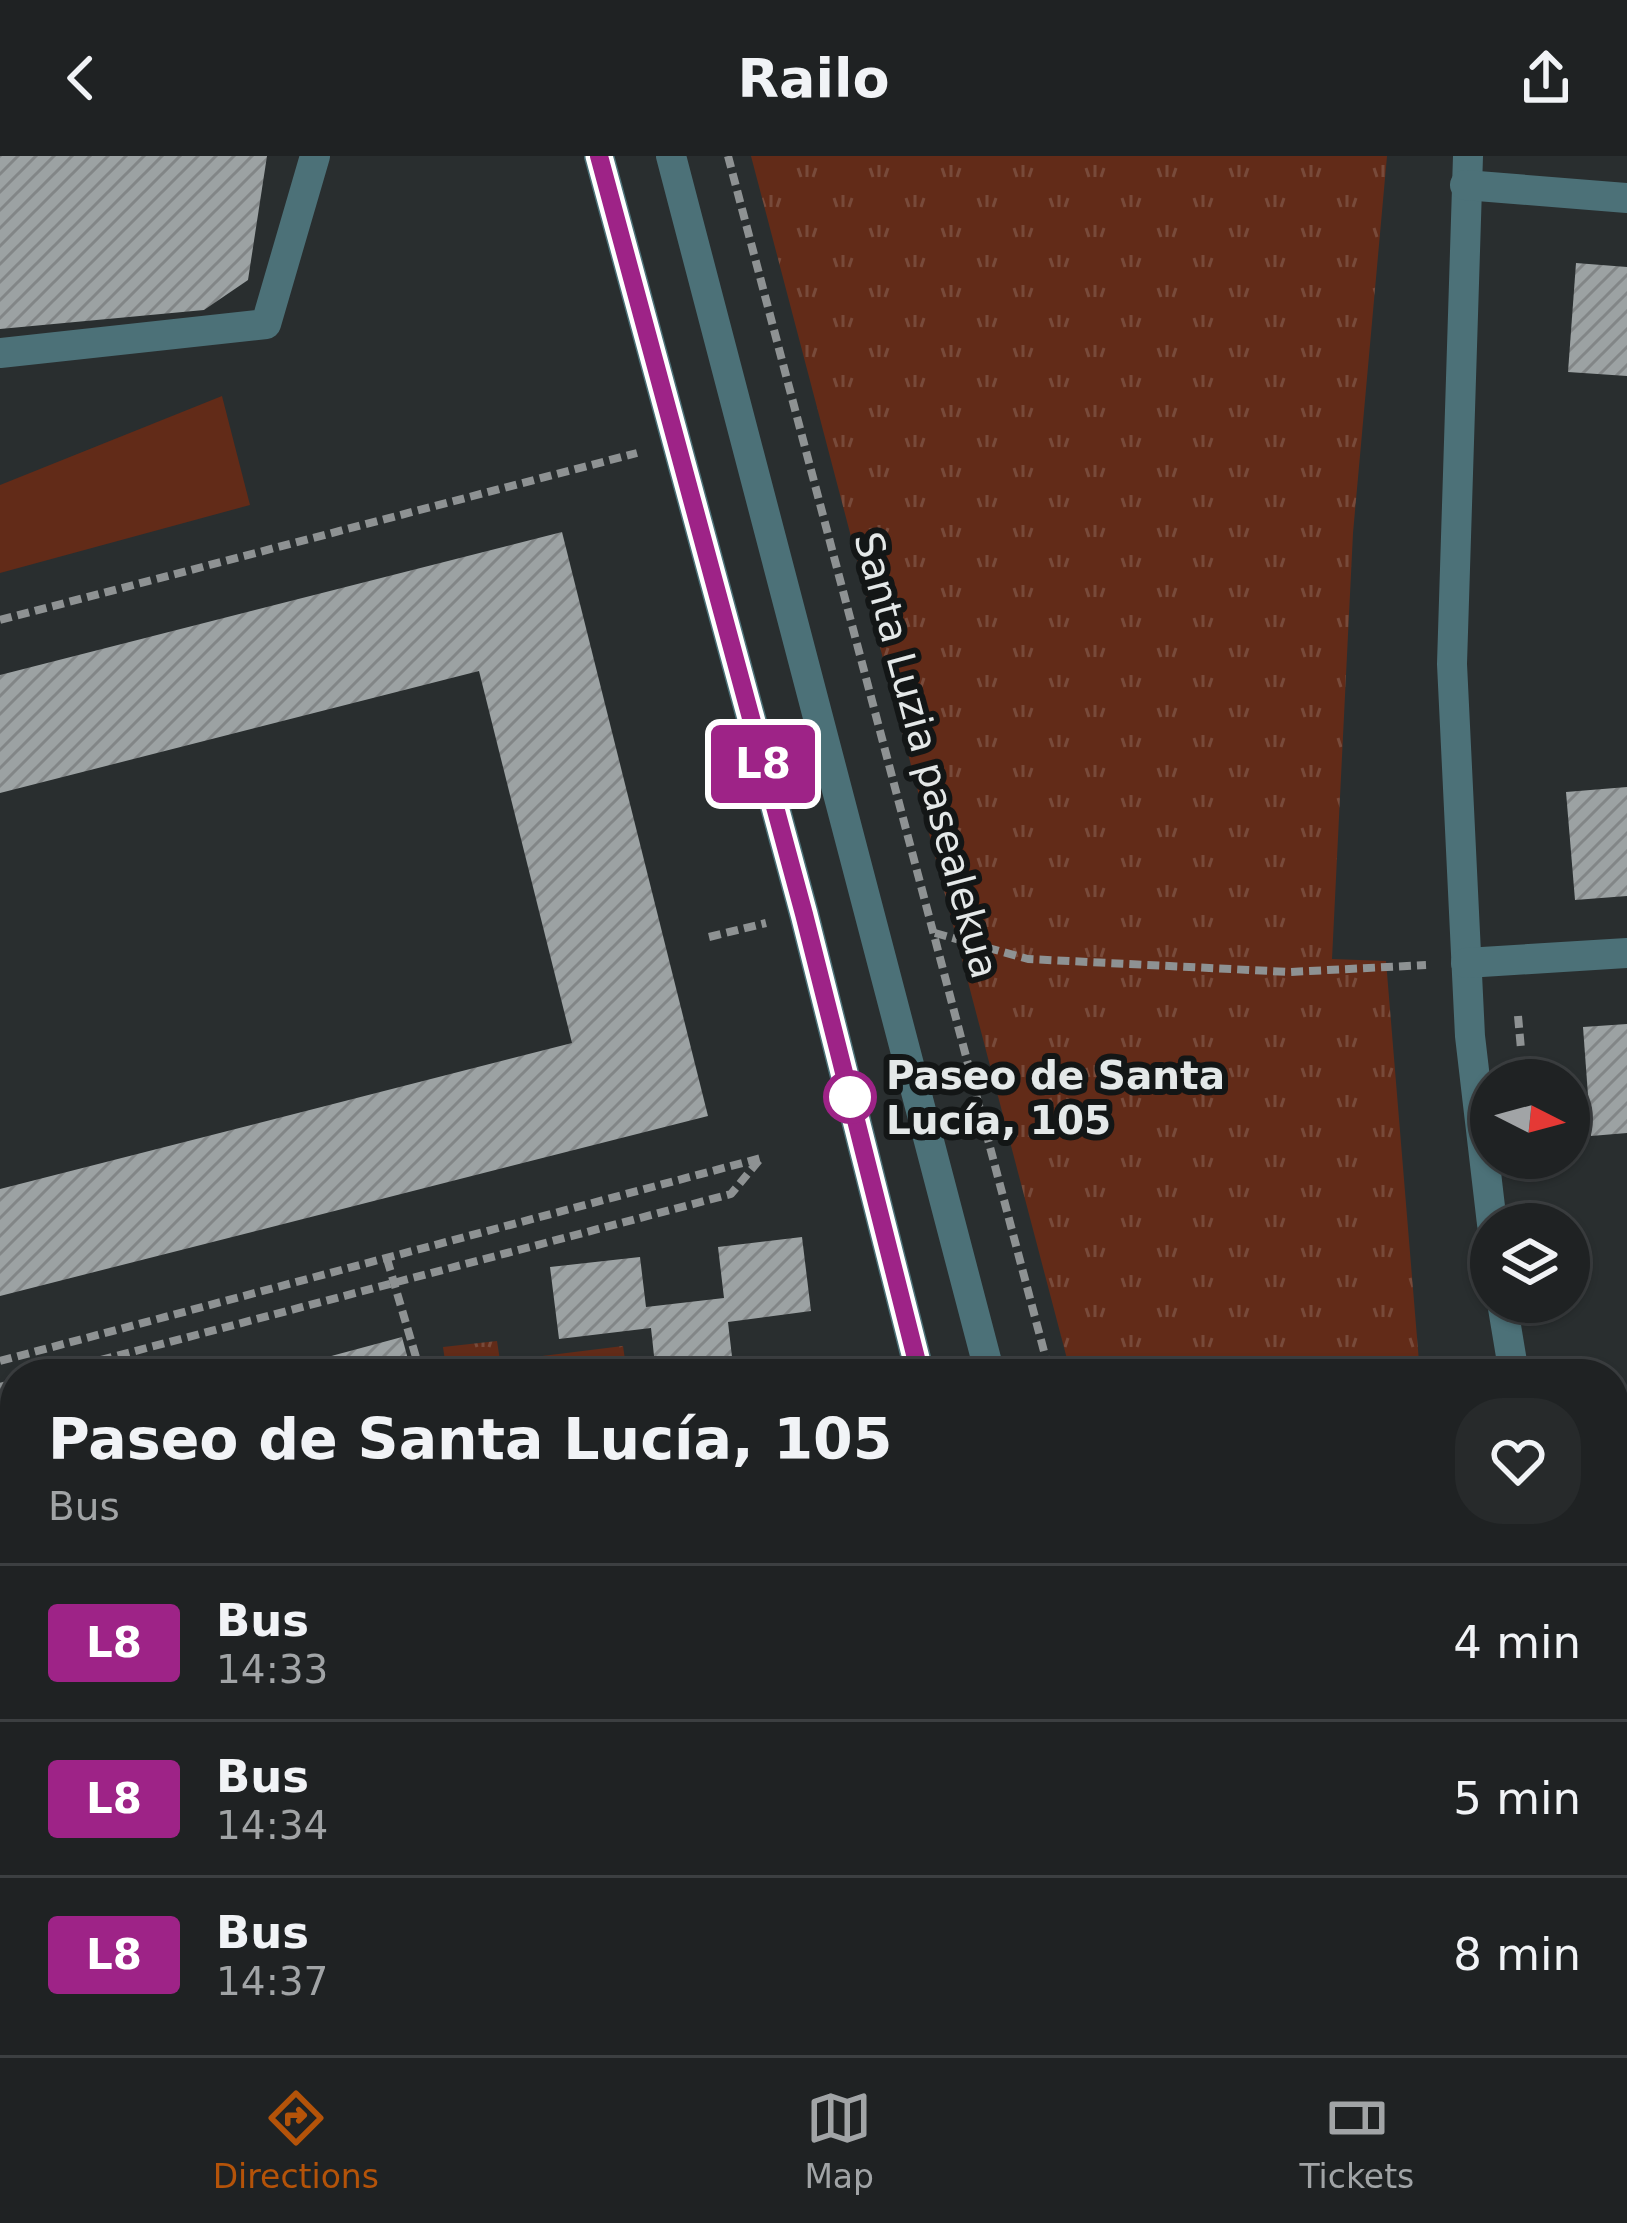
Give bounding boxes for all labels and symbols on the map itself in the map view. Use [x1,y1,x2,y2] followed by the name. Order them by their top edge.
[845,527,1008,983] street label: Santa Luzia pasealekua
[709,725,817,803] line badge: L8
[886,1053,1225,1143] place label: Paseo de Santa Lucía, 105
[1470,1059,1590,1179] north arrow
[825,1072,875,1122] marker: Paseo de Santa Lucía, 105

